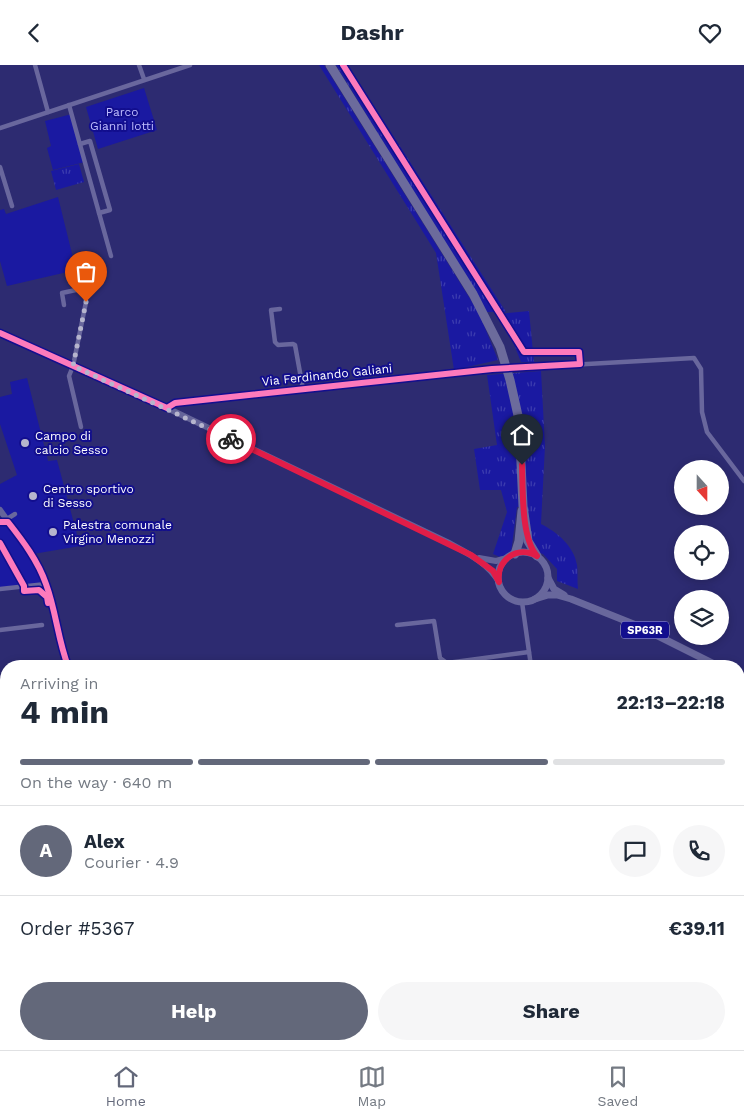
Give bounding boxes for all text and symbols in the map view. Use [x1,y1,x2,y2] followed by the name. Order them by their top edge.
[20,19,48,47] icon: back
[696,19,724,47] icon: heart
[340,20,404,45] text: Dashr
[90,105,154,133] park label: Parco Gianni Iotti
[65,251,107,302] pin
[72,258,100,286] icon: bag
[261,361,393,389] street label: Via Ferdinando Galiani
[206,414,256,464] courier
[501,414,543,465] pin
[508,421,536,449] icon: home
[217,425,245,453] icon: bike
[35,429,108,457] place label: Campo di calcio Sesso
[19,437,31,449] marker: Campo di calcio Sesso
[674,460,729,515] north arrow
[674,460,729,645] map controls
[43,482,134,510] place label: Centro sportivo di Sesso
[27,490,39,502] marker: Centro sportivo di Sesso
[63,518,172,546] place label: Palestra comunale Virgino Menozzi
[674,525,729,580] button: locate
[47,526,59,538] marker: Palestra comunale Virgino Menozzi
[674,590,729,645] button: layers
[621,621,669,639] road number: SP63R
[20,674,98,693] text: Arriving in
[616,691,725,714] text: 22:13–22:18
[20,693,109,731] text: 4 min
[20,773,172,792] text: On the way · 640 m
[609,825,661,877] button: chat
[673,825,725,877] button: phone
[84,830,125,853] text: Alex
[40,839,52,862] text: A
[84,853,179,872] text: Courier · 4.9
[20,917,135,940] text: Order #5367
[669,917,725,940] text: €39.11
[20,982,368,1040] button: Help
[378,982,725,1040] button: Share
[106,1063,146,1109] tab: Home
[357,1063,386,1109] tab: Map
[598,1063,638,1109] tab: Saved

